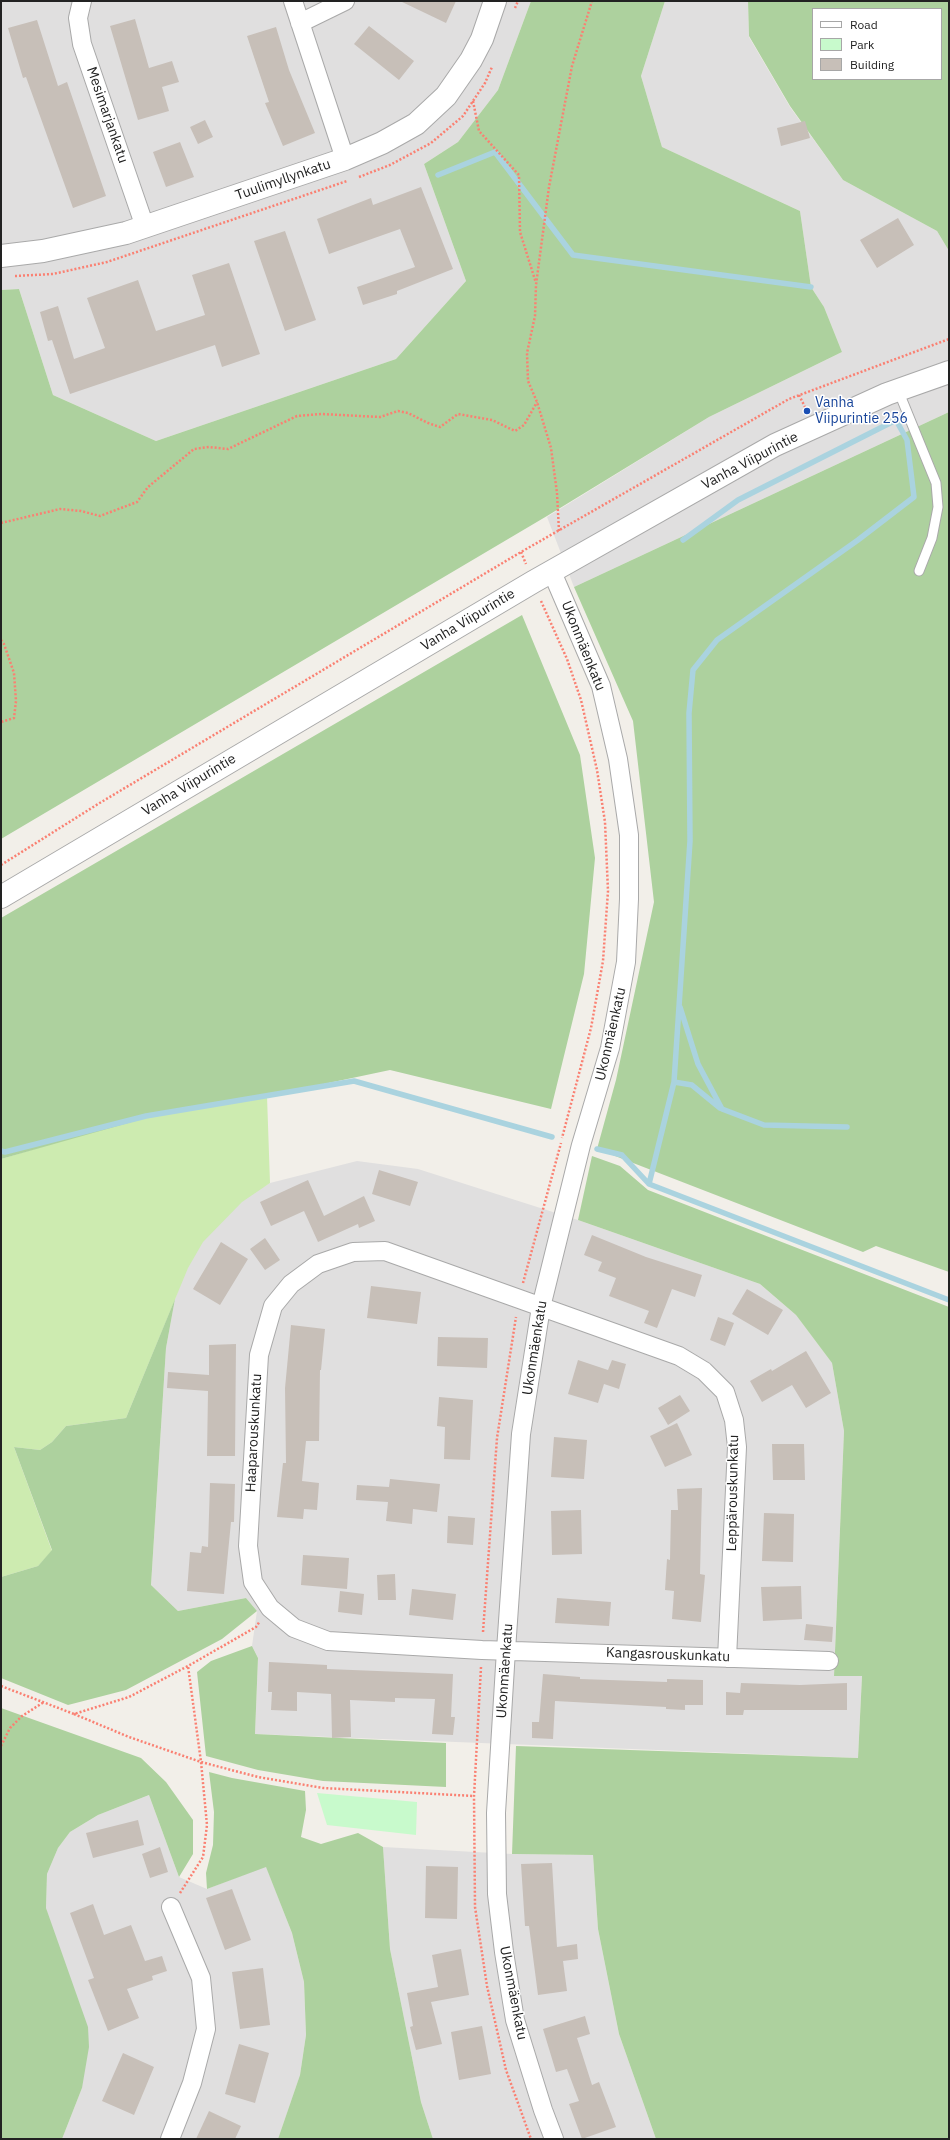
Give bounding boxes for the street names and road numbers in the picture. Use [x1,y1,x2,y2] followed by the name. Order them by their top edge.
[83,65,131,165] street label: Mesimarjankatu
[233,156,333,204] street label: Tuulimyllynkatu
[699,429,801,493] street label: Vanha Viipurintie
[418,585,518,655] street label: Vanha Viipurintie
[557,599,609,693] street label: Ukonmäenkatu
[139,750,239,820] street label: Vanha Viipurintie
[592,986,630,1082] street label: Ukonmäenkatu
[519,1300,551,1396] street label: Ukonmäenkatu
[242,1373,266,1493] street label: Haaparouskunkatu
[724,1434,742,1552] street label: Leppärouskunkatu
[493,1623,517,1719] street label: Ukonmäenkatu
[606,1644,730,1666] street label: Kangasrouskunkatu
[496,1945,530,2041] street label: Ukonmäenkatu

